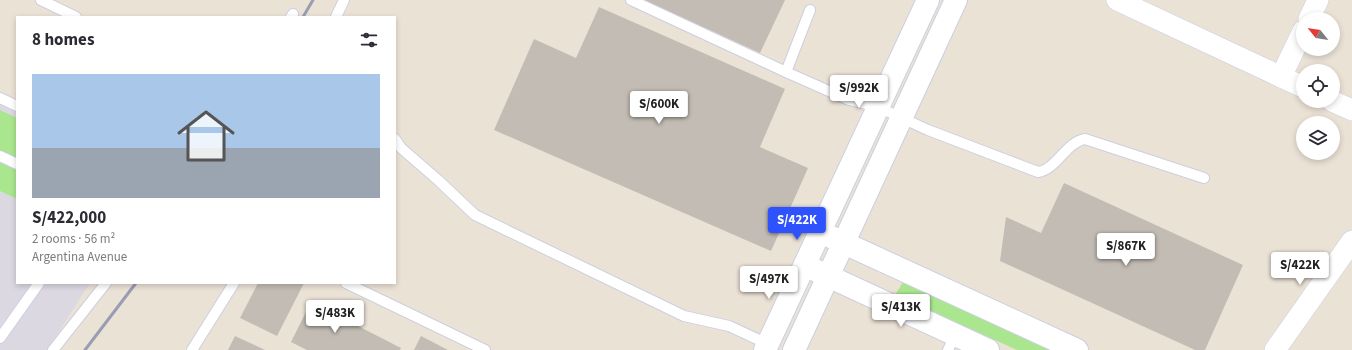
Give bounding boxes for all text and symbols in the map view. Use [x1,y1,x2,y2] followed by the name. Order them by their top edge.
[1296,12,1340,56] north arrow
[1296,12,1340,160] map controls
[32,28,94,52] text: 8 homes
[358,29,380,51] icon: filters
[1296,64,1340,108] button: locate
[826,75,892,109] pin: S/992K
[839,79,879,97] text: S/992K
[626,91,692,125] pin: S/600K
[639,95,679,113] text: S/600K
[170,100,242,172] icon: home
[1296,116,1340,160] button: layers
[32,206,106,230] text: S/422,000
[764,207,830,241] pin: S/422K
[777,211,817,229] text: S/422K
[32,230,115,248] text: 2 rooms · 56 m²
[1093,233,1159,267] pin: S/867K
[1106,237,1146,255] text: S/867K
[32,248,127,266] text: Argentina Avenue
[1267,252,1333,286] pin: S/422K
[1280,256,1320,274] text: S/422K
[736,266,802,300] pin: S/497K
[749,270,789,288] text: S/497K
[868,294,934,328] pin: S/413K
[881,298,921,316] text: S/413K
[302,300,368,334] pin: S/483K
[315,304,355,322] text: S/483K

